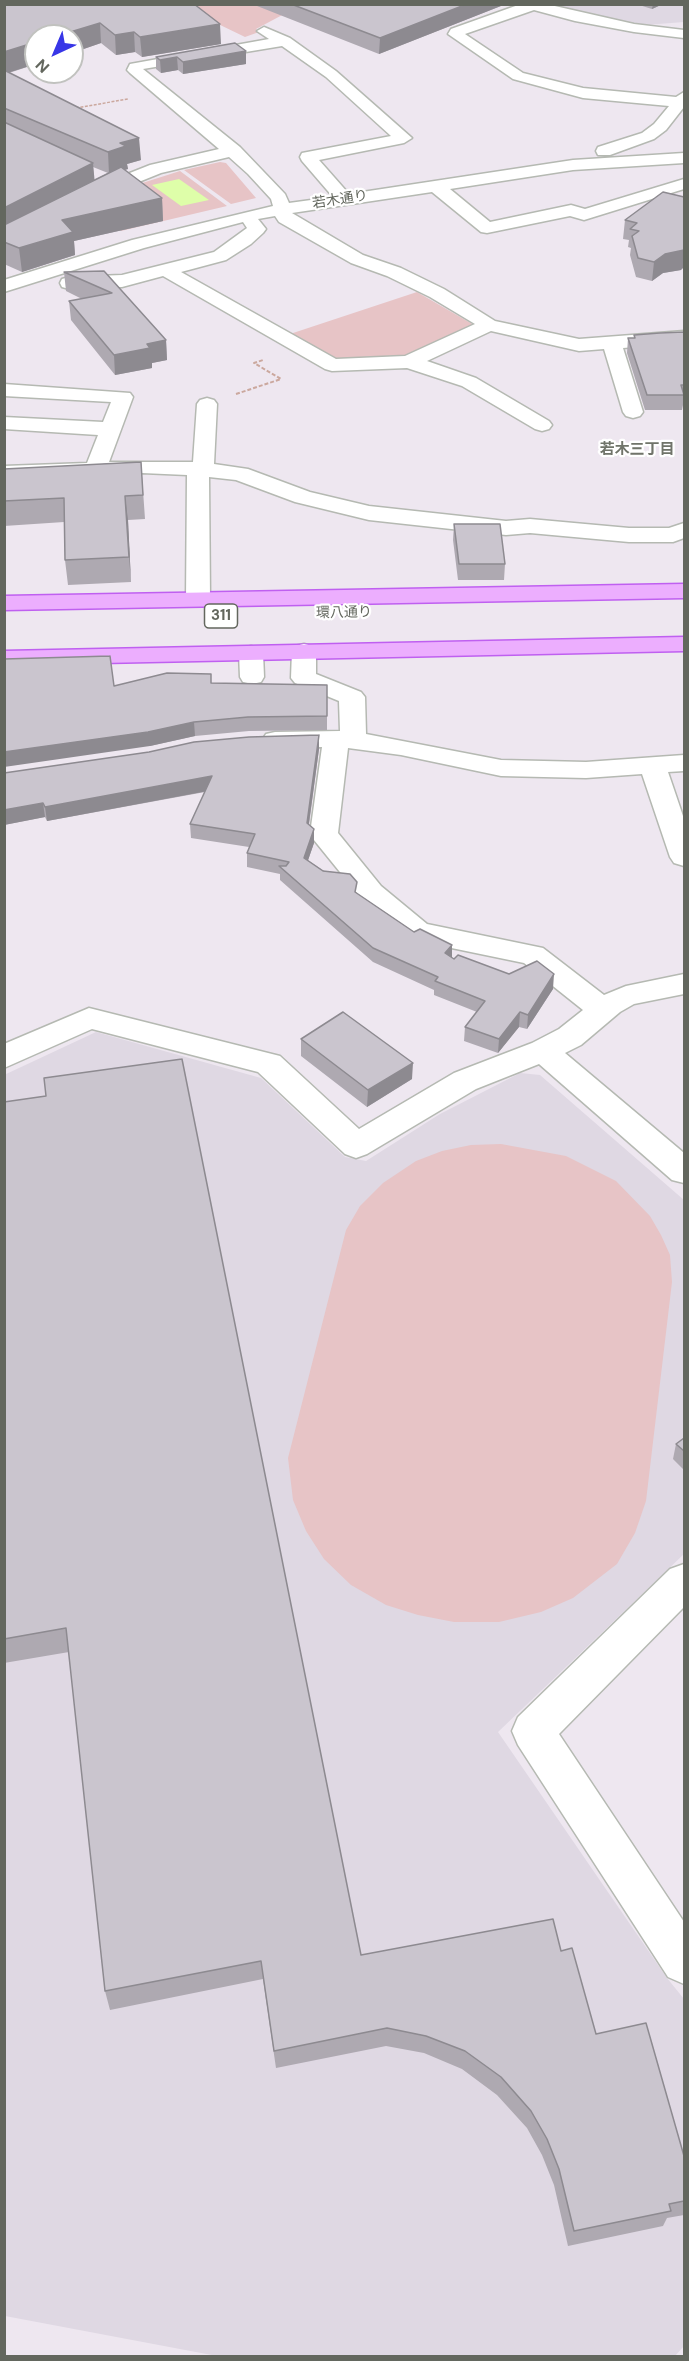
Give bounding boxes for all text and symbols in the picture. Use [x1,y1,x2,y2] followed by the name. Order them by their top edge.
[24,24,84,84] north arrow
[31,54,54,77] text: N
[311,187,369,213] street label: 若木通り
[600,441,674,459] district label: 若木三丁目
[204,604,238,628] road number: 311
[316,604,372,622] street label: 環八通り

